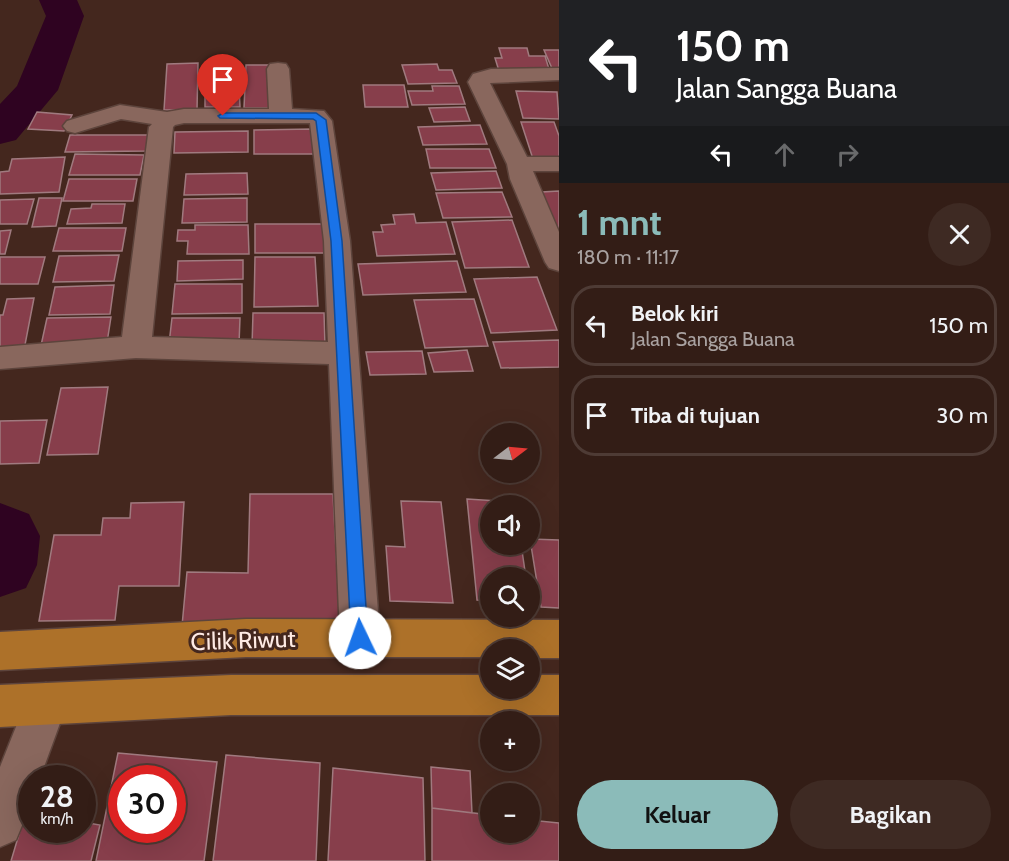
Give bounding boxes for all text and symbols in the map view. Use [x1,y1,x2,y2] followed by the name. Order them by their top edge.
[676,20,790,72] text: 150 m
[577,24,655,102] icon: left
[197,54,248,116] pin
[206,63,239,96] icon: arrive
[676,72,897,105] text: Jalan Sangga Buana
[705,138,738,171] icon: left
[768,138,801,171] icon: ahead
[831,138,864,171] icon: right
[577,200,662,244] text: 1 mnt
[928,203,991,266] button: close
[577,245,679,269] text: 180 m · 11:17
[631,300,718,327] text: Belok kiri
[580,309,613,342] icon: left
[929,312,988,339] text: 150 m
[631,327,795,351] text: Jalan Sangga Buana
[580,399,613,432] icon: arrive
[631,402,760,429] text: Tiba di tujuan
[936,402,988,429] text: 30 m
[480,423,540,483] north arrow
[480,423,540,843] map controls
[480,495,540,555] button: sound
[480,567,540,627] button: search
[328,606,392,670] position arrow
[190,624,296,656] street label: Cilik Riwut
[480,639,540,699] button: layers
[480,711,540,771] button: +
[108,765,186,843] speed limit sign: 30
[40,778,74,815] text: 28
[577,780,778,849] button: Keluar
[790,780,991,849] button: Bagikan
[480,783,540,843] button: −
[41,810,73,828] text: km/h

